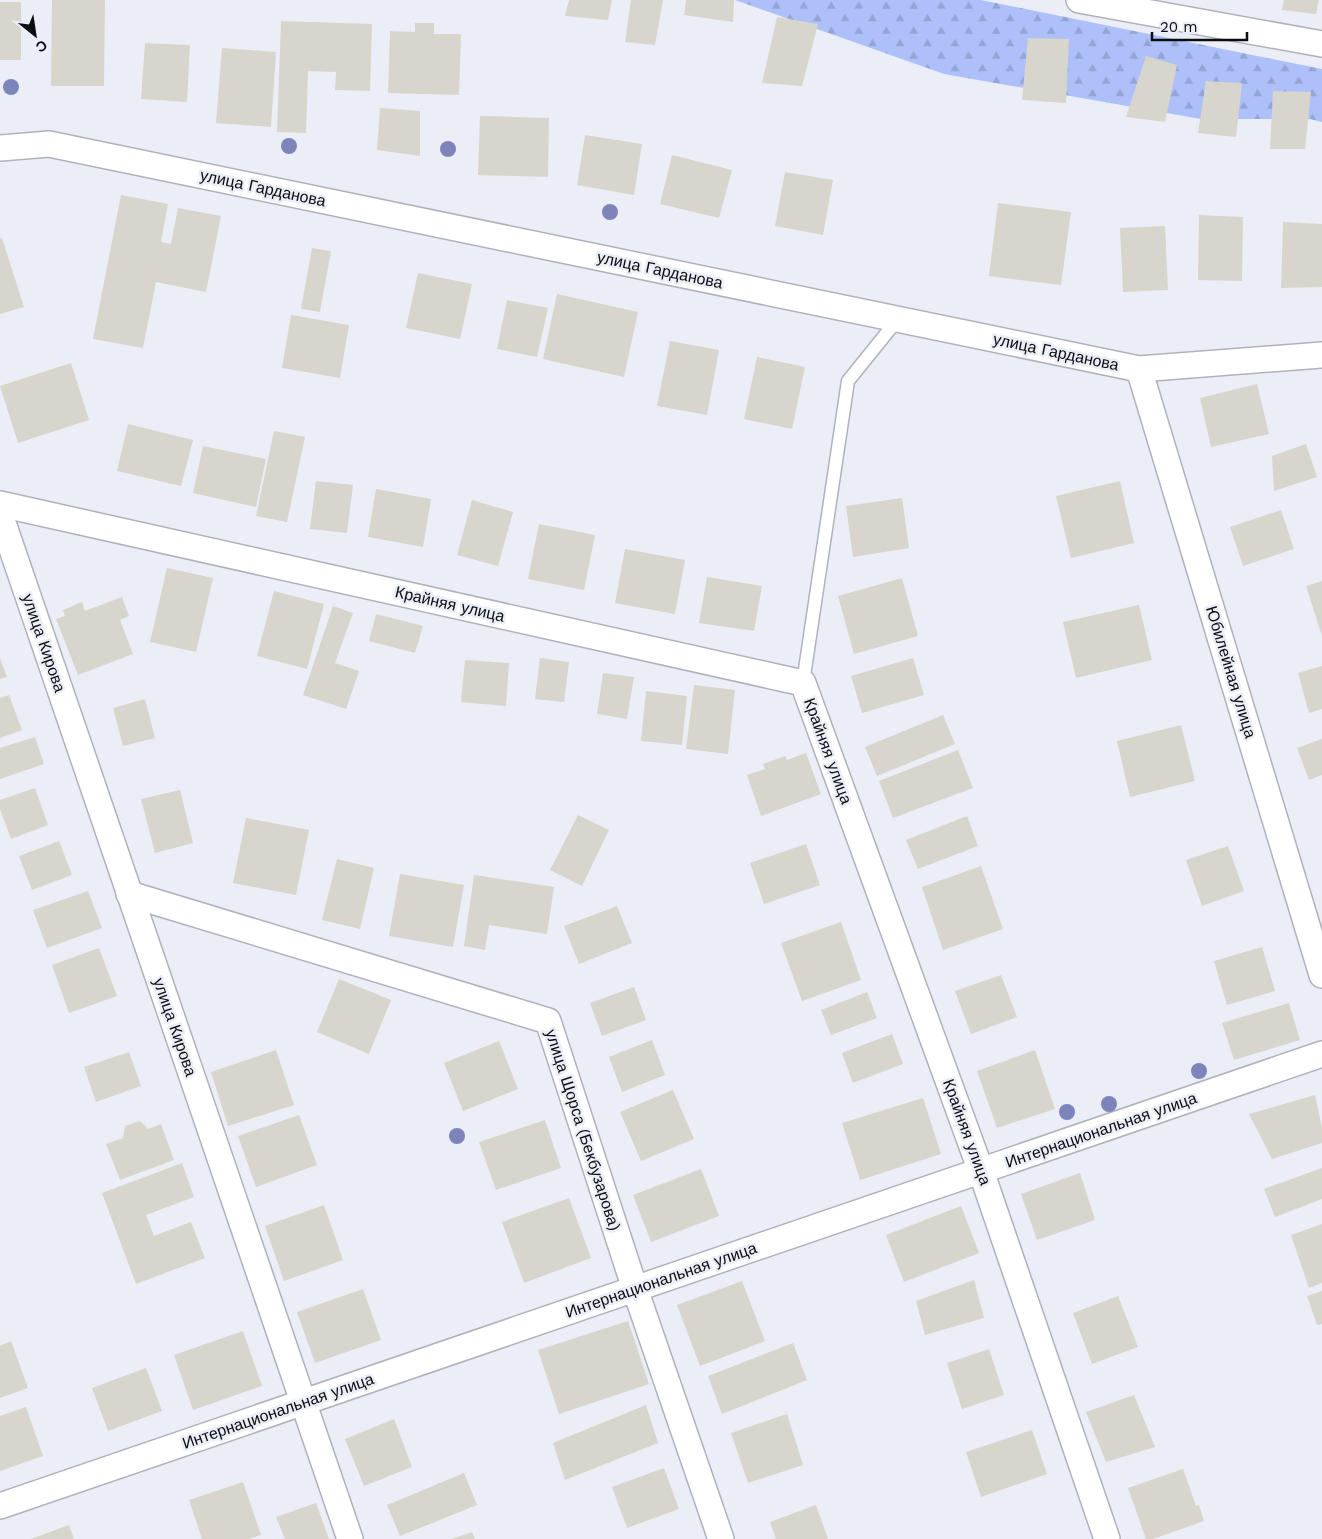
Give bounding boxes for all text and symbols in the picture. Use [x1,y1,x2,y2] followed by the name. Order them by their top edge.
[10,10,60,60] north arrow
[1152,10,1247,42] scale bar
[1160,18,1198,36] text: 20 m
[33,37,50,56] text: С
[199,165,328,211] street label: улица Гарданова
[596,247,725,293] street label: улица Гарданова
[992,329,1121,375] street label: улица Гарданова
[393,582,507,626] street label: Крайняя улица
[18,591,70,695] street label: улица Кирова
[1202,604,1260,741] street label: Юбилейная улица
[800,695,856,807] street label: Крайняя улица
[149,975,201,1079] street label: улица Кирова
[541,1027,625,1233] street label: улица Щорса (Бекбузарова)
[939,1076,995,1188] street label: Крайняя улица
[1003,1088,1199,1172] street label: Интернациональная улица
[563,1238,759,1322] street label: Интернациональная улица
[180,1369,376,1453] street label: Интернациональная улица

